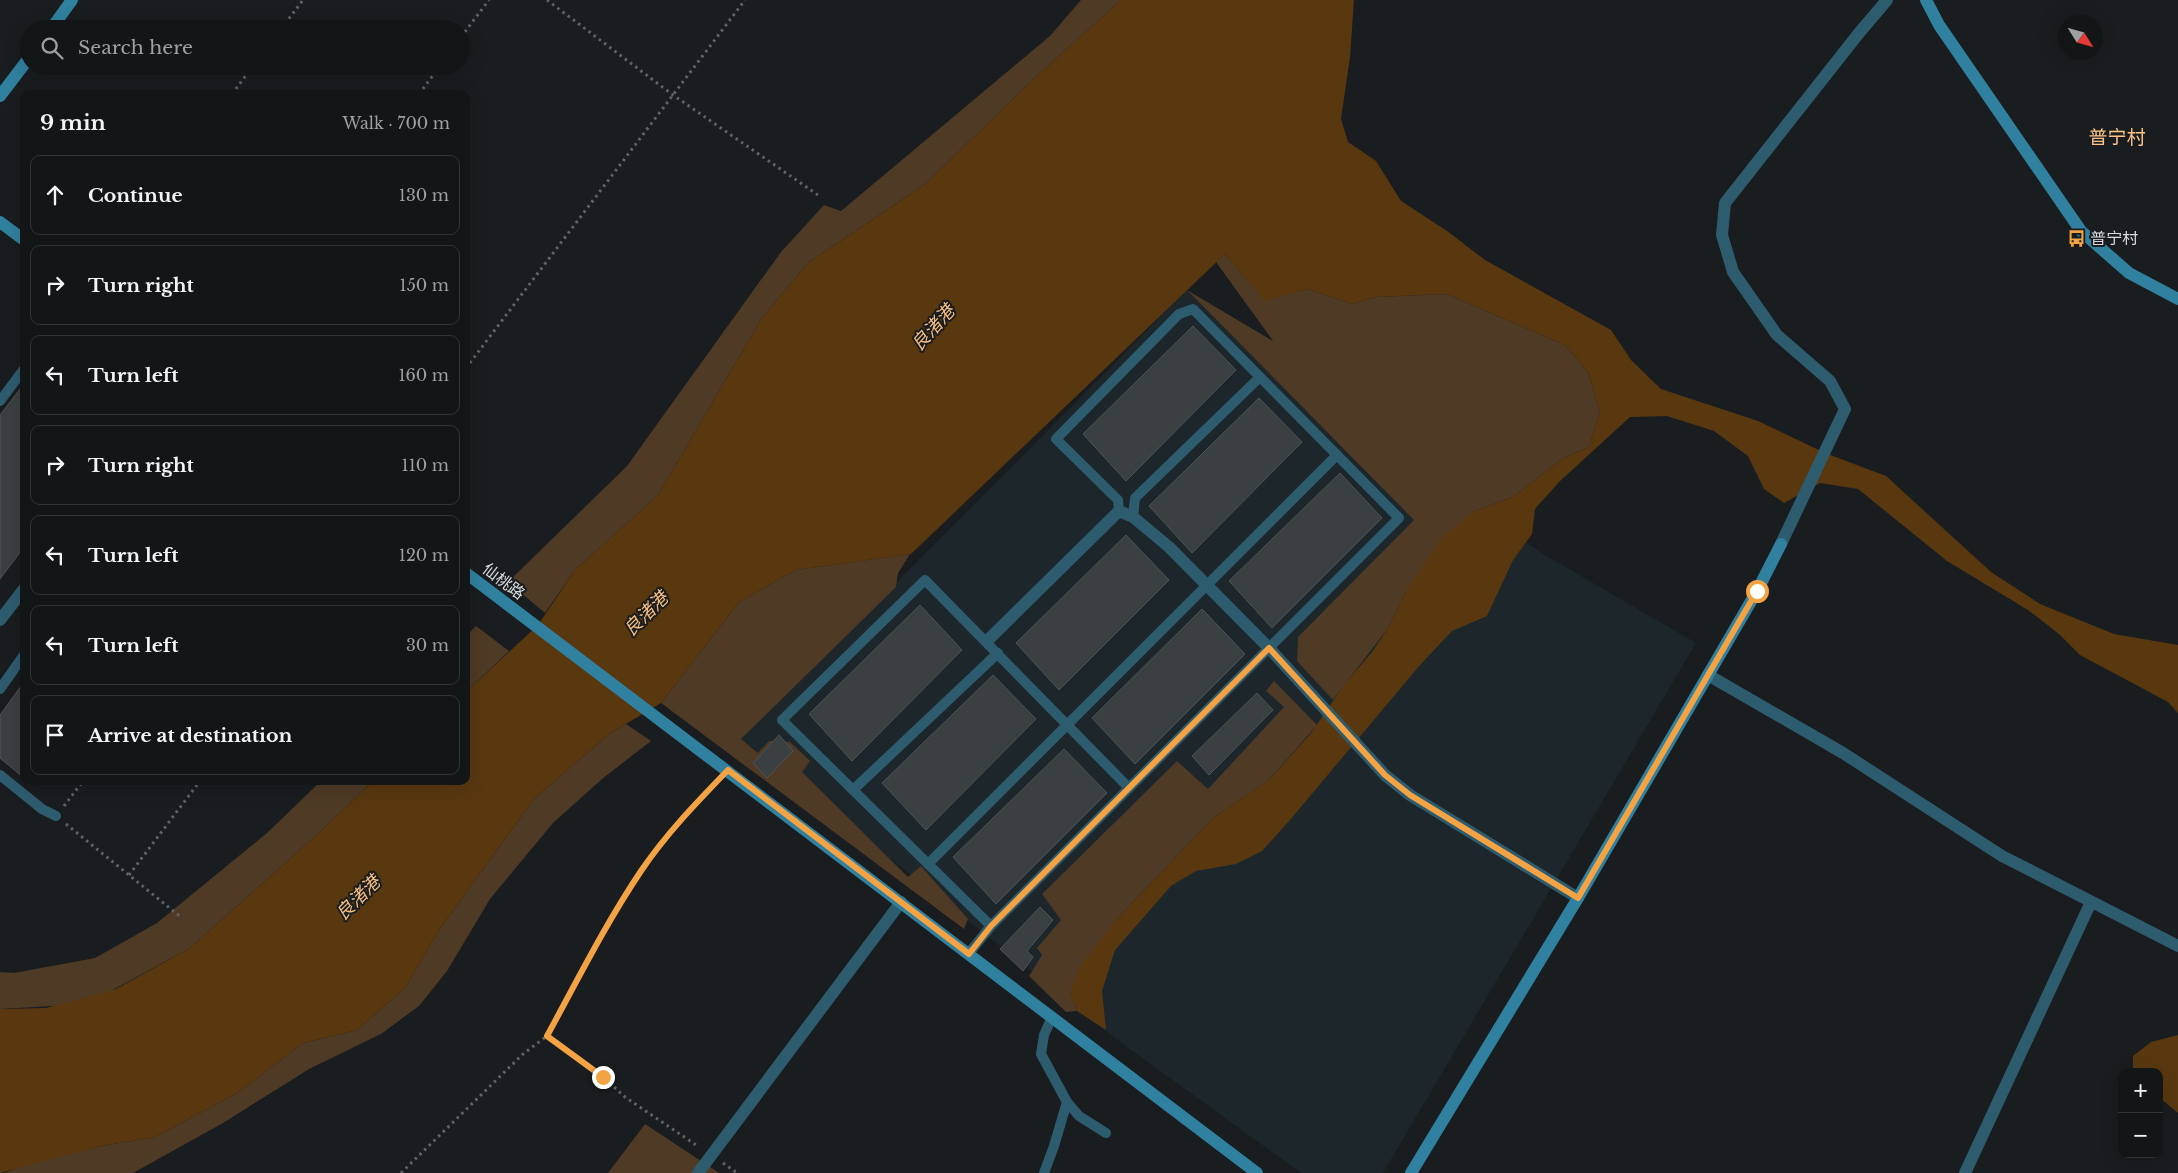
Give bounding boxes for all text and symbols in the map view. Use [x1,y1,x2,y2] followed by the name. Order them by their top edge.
[2058,15,2103,60] north arrow
[20,20,470,75] search box
[38,34,66,62] icon: search
[78,36,193,59] text: Search here
[40,110,106,136] text: 9 min
[343,113,450,133] text: Walk · 700 m
[2088,126,2146,149] district label: 普宁村
[41,181,69,209] icon: ahead
[88,184,183,207] text: Continue
[399,185,449,205] text: 130 m
[2066,228,2086,248] bus stop icon: 普宁村
[2090,228,2138,248] place label: 普宁村
[41,271,69,299] icon: right
[88,274,194,297] text: Turn right
[400,275,449,295] text: 150 m
[907,298,961,355] water label: 良渚港
[41,361,69,389] icon: left
[88,364,179,387] text: Turn left
[398,365,449,385] text: 160 m
[41,451,69,479] icon: right
[88,454,194,477] text: Turn right
[402,455,449,475] text: 110 m
[41,541,69,569] icon: left
[88,544,179,567] text: Turn left
[399,545,449,565] text: 120 m
[479,559,529,603] street label: 仙桃路
[1746,580,1769,603] route start
[619,585,675,641] water label: 良渚港
[41,631,69,659] icon: left
[88,634,179,657] text: Turn left
[406,635,449,655] text: 30 m
[41,721,69,749] icon: arrive
[88,724,292,747] text: Arrive at destination
[331,869,387,925] water label: 良渚港
[592,1066,615,1089] route end
[2118,1068,2163,1158] map controls
[2118,1068,2163,1113] button: +
[2118,1113,2163,1158] button: −

